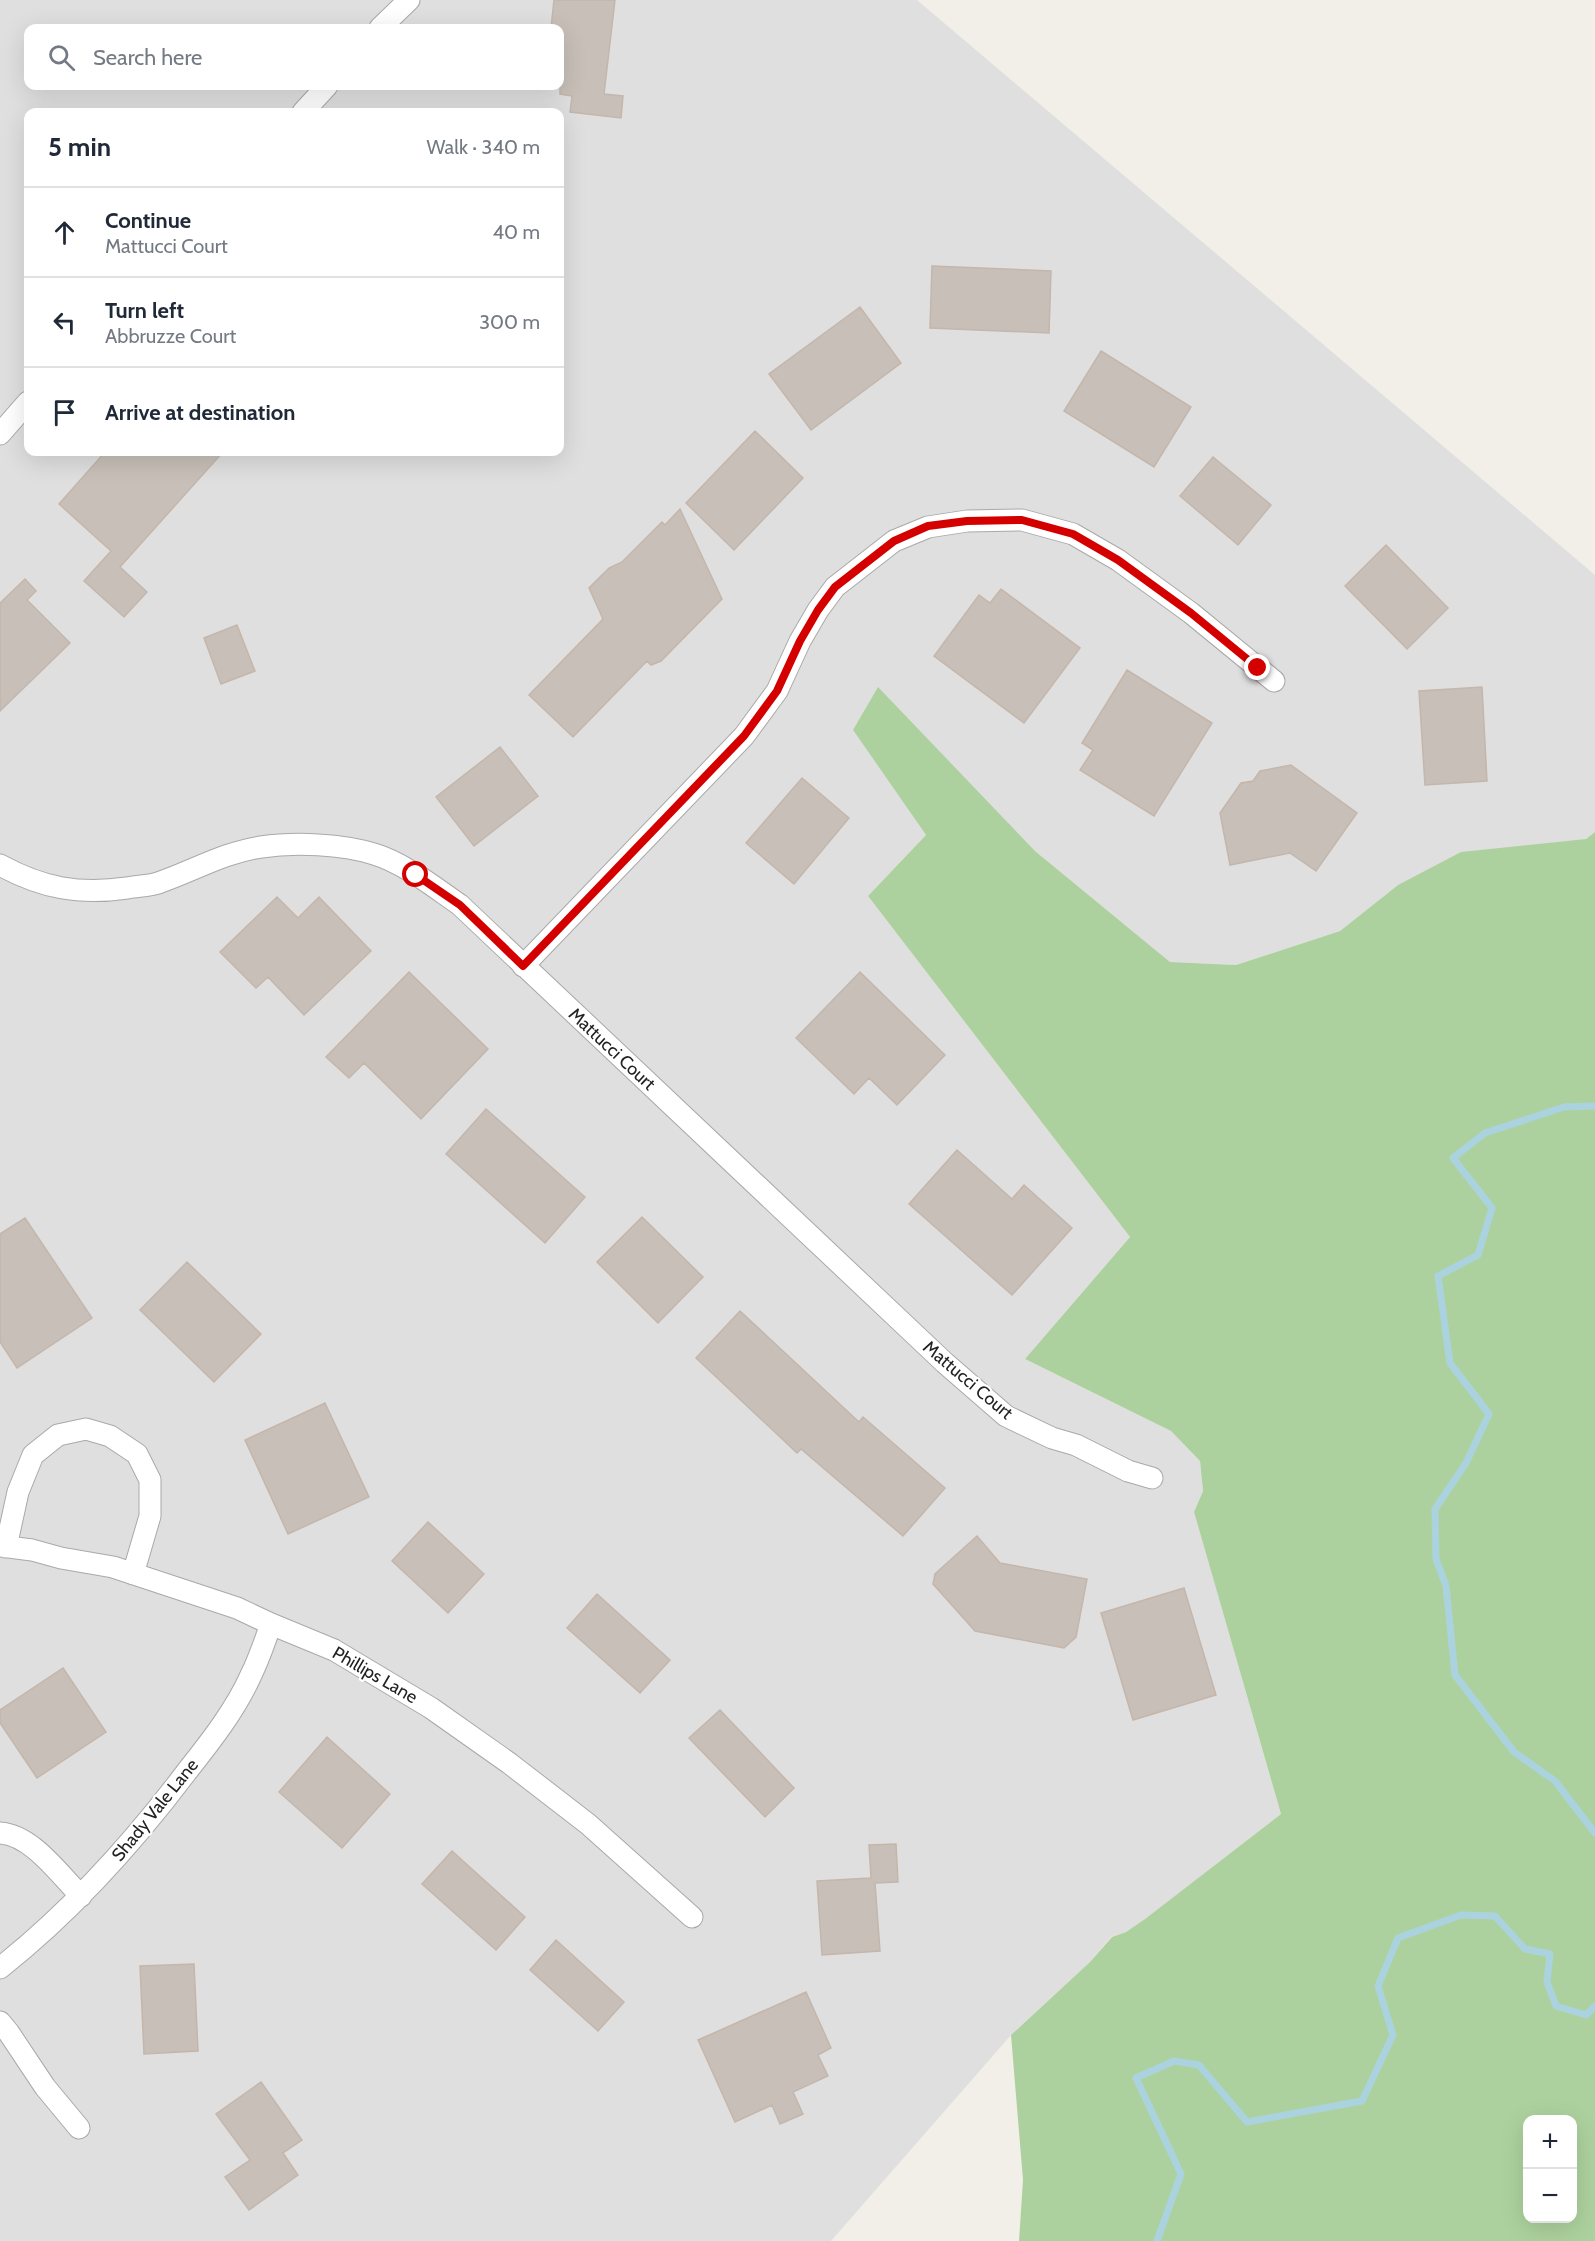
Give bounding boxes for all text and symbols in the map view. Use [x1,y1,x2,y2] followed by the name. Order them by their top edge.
[24,24,564,90] search box
[45,41,78,74] icon: search
[93,44,202,71] text: Search here
[48,131,111,163] text: 5 min
[426,135,540,159] text: Walk · 340 m
[105,207,191,234] text: Continue
[48,216,81,249] icon: ahead
[492,220,540,244] text: 40 m
[105,234,228,258] text: Mattucci Court
[105,297,184,324] text: Turn left
[48,306,81,339] icon: left
[479,310,540,334] text: 300 m
[105,324,236,348] text: Abbruzze Court
[48,396,81,429] icon: arrive
[105,399,295,426] text: Arrive at destination
[1244,654,1270,680] route end
[402,861,428,887] route start
[564,1003,660,1095] street label: Mattucci Court
[919,1336,1017,1424] street label: Mattucci Court
[329,1642,421,1708] street label: Phillips Lane
[107,1754,203,1866] street label: Shady Vale Lane
[1523,2115,1577,2223] map controls
[1523,2115,1577,2169] button: +
[1523,2169,1577,2223] button: −

